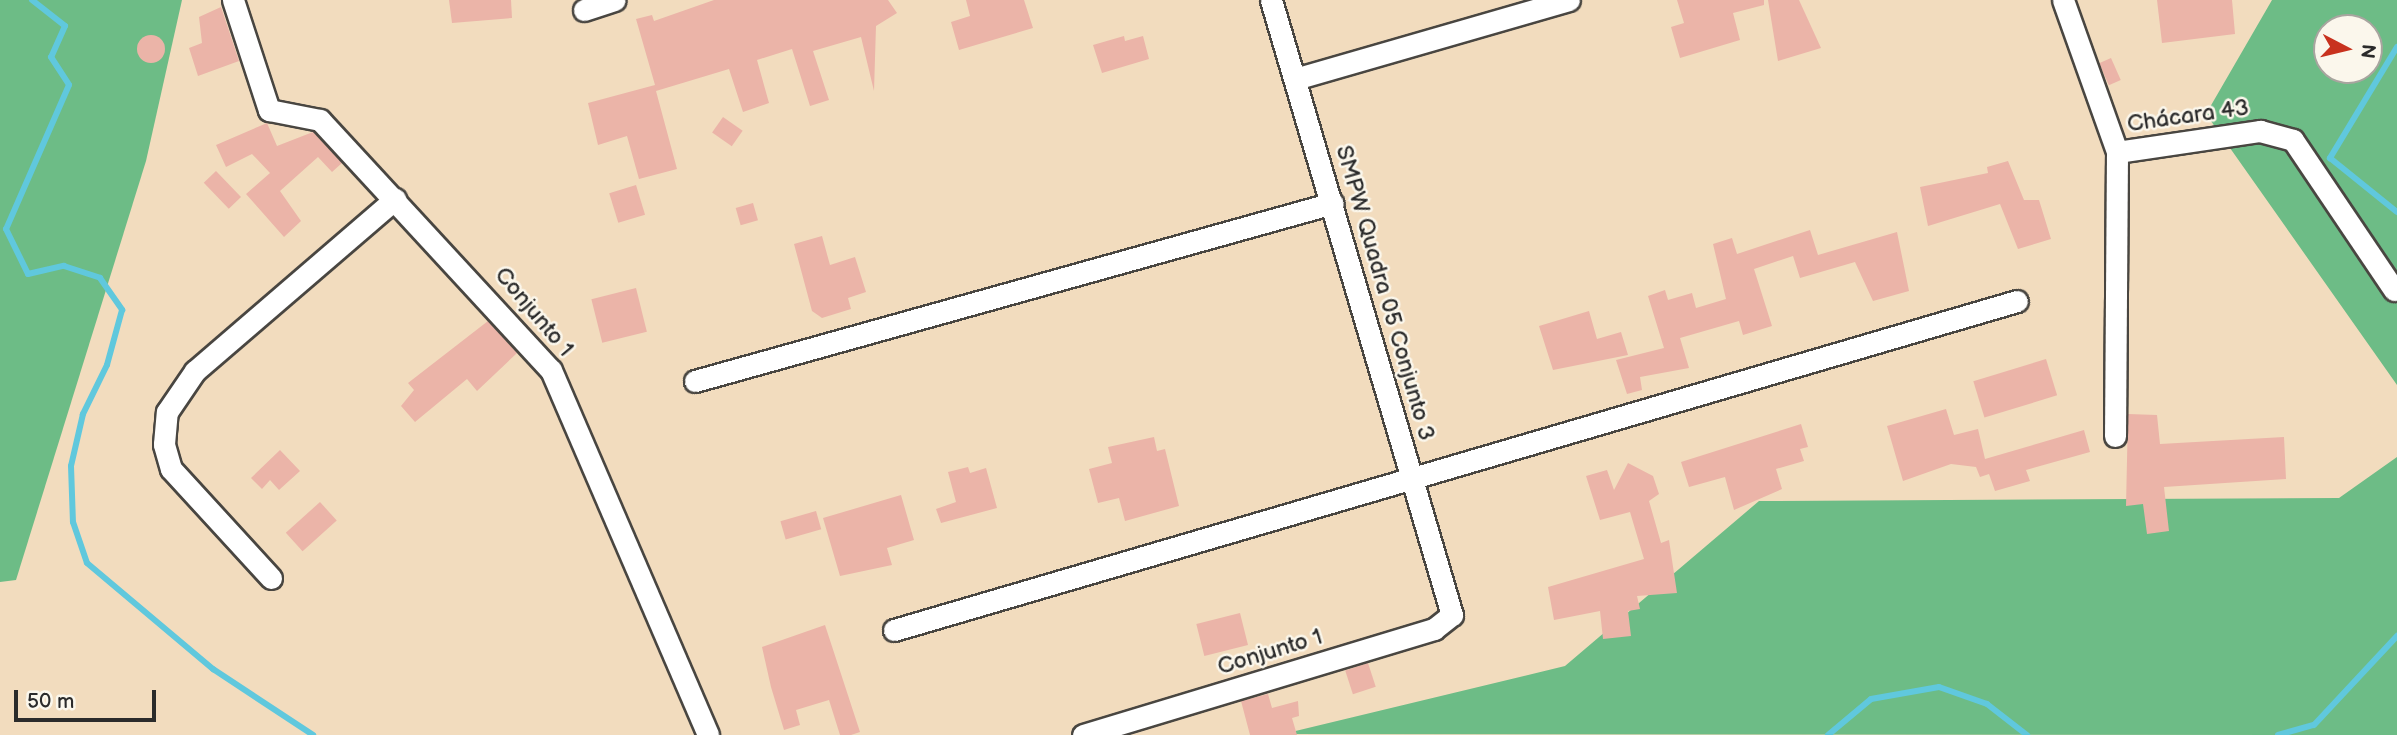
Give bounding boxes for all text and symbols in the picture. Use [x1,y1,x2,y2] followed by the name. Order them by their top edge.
[2313,14,2383,84] north arrow
[2355,43,2380,60] text: N
[2125,94,2251,138] street label: Chácara 43
[1330,142,1440,444] street label: SMPW Quadra 05 Conjunto 3
[489,262,579,362] street label: Conjunto 1
[1214,623,1326,681] street label: Conjunto 1
[18,676,159,720] scale bar
[27,689,74,714] text: 50 m

